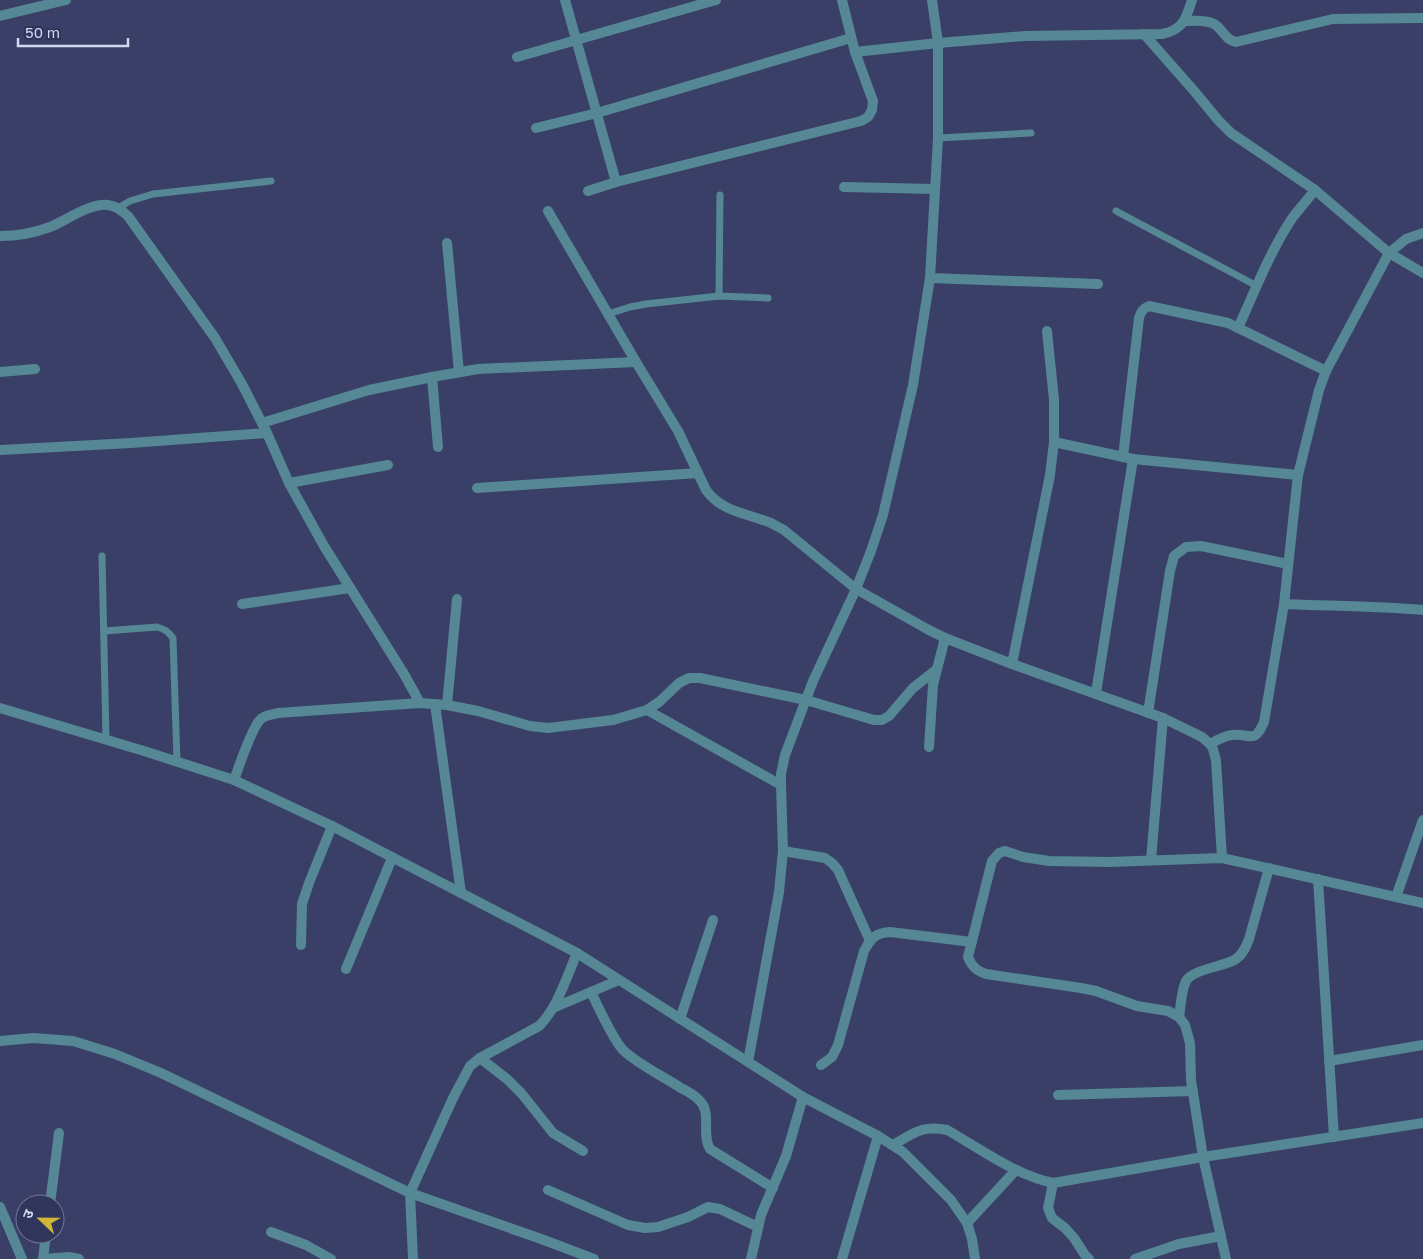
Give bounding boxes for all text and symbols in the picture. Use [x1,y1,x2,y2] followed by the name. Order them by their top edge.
[18,15,128,47] scale bar
[25,23,60,41] text: 50 m
[15,1194,65,1244] north arrow
[18,1206,37,1221] text: उ

